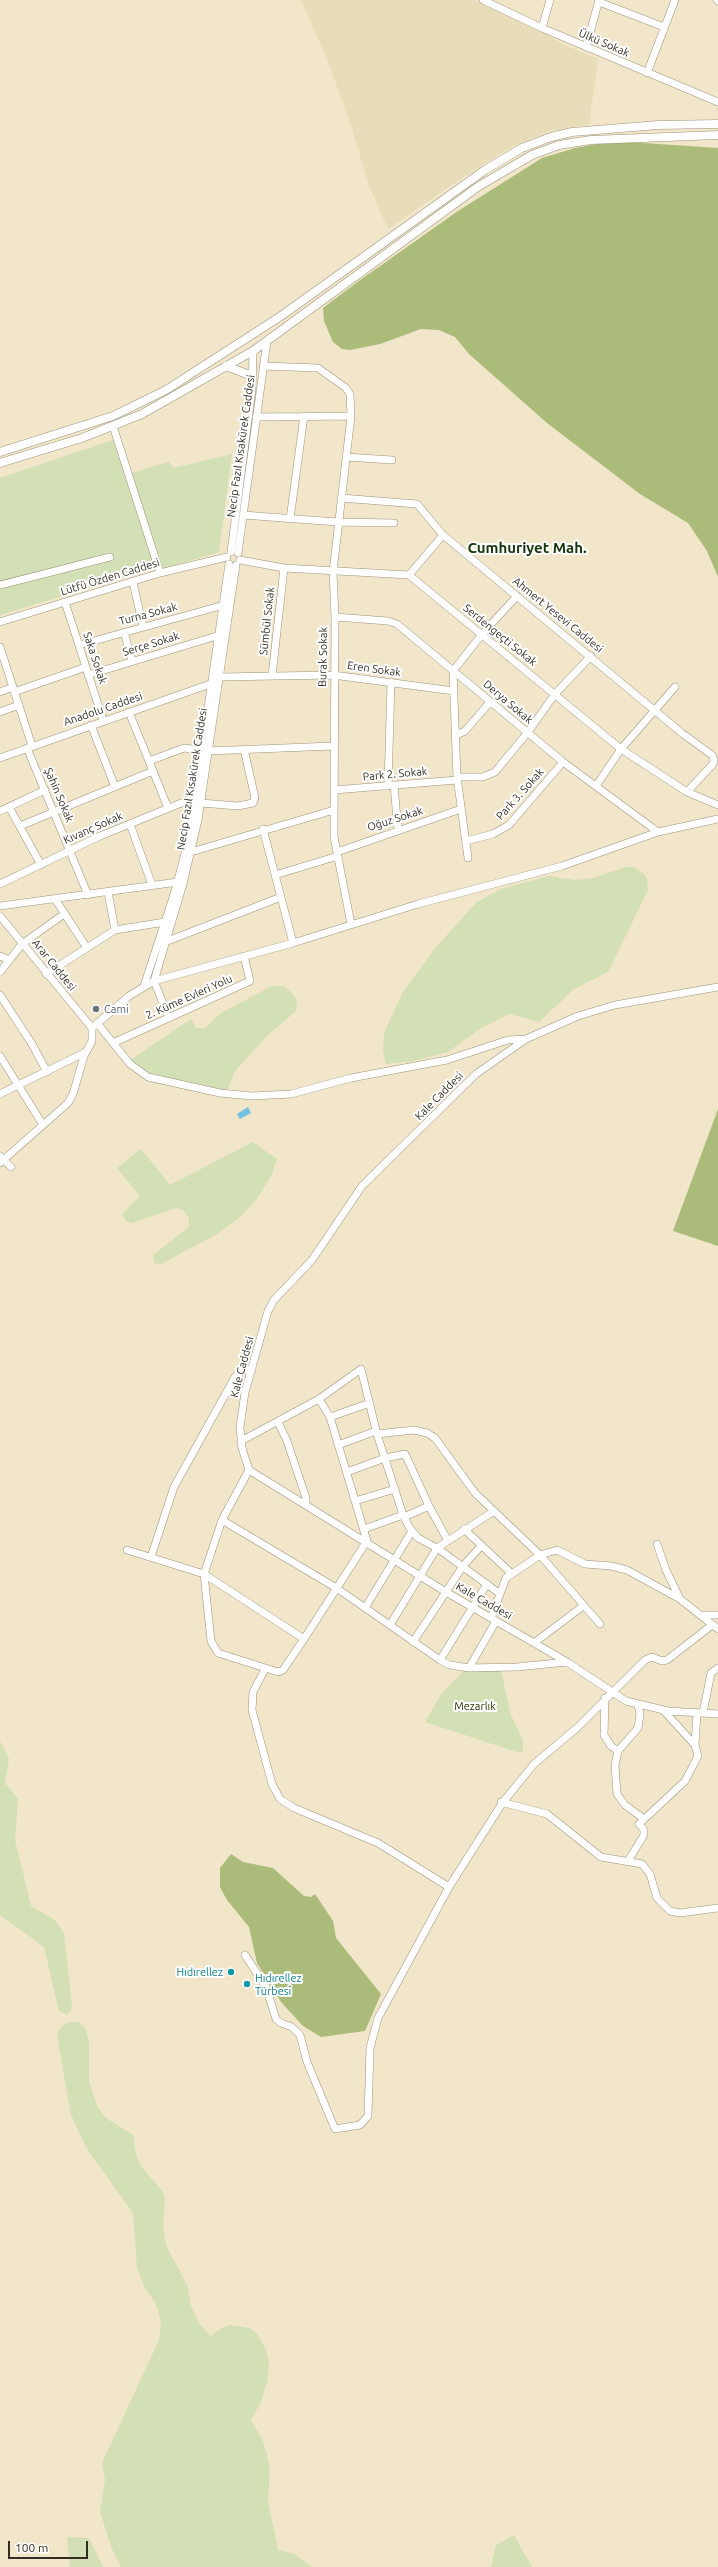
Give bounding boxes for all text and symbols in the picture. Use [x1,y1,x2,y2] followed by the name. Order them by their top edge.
[577,26,631,60] street label: Ülkü Sokak
[224,374,258,518] street label: Necip Fazıl Kısakürek Caddesi
[467,539,587,557] district label: Cumhuriyet Mah.
[59,556,161,598] street label: Lütfü Özden Caddesi
[510,575,606,655] street label: Ahmert Yesevi Caddesi
[257,586,277,656] street label: Sümbül Sokak
[117,600,179,628] street label: Turna Sokak
[461,601,539,669] street label: Serdengeçti Sokak
[316,627,330,687] street label: Burak Sokak
[121,629,181,659] street label: Serçe Sokak
[80,630,110,686] street label: Saka Sokak
[346,659,402,679] street label: Eren Sokak
[481,677,535,727] street label: Derya Sokak
[62,689,144,729] street label: Anadolu Caddesi
[174,707,210,851] street label: Necip Fazıl Kısakürek Caddesi
[362,765,428,783] street label: Park 2. Sokak
[42,766,76,824] street label: Şahin Sokak
[493,766,547,822] street label: Park 3. Sokak
[366,804,424,834] street label: Oğuz Sokak
[61,809,125,847] street label: Kıvanç Sokak
[29,937,79,993] street label: Arar Caddesi
[144,972,234,1022] street label: 2. Küme Evleri Yolu
[104,1002,129,1016] place label: Cami
[91,1004,101,1014] marker: Cami
[412,1069,466,1123] street label: Kale Caddesi
[228,1335,256,1399] street label: Kale Caddesi
[454,1580,514,1622] street label: Kale Caddesi
[454,1699,496,1713] park label: Mezarlık
[176,1965,223,1979] place label: Hıdırellez
[226,1967,236,1977] marker: Hıdırellez
[255,1971,302,1997] place label: Hıdırellez Türbesi
[242,1979,252,1989] marker: Hıdırellez Türbesi
[10,2533,90,2559] scale bar
[15,2541,48,2554] text: 100 m

